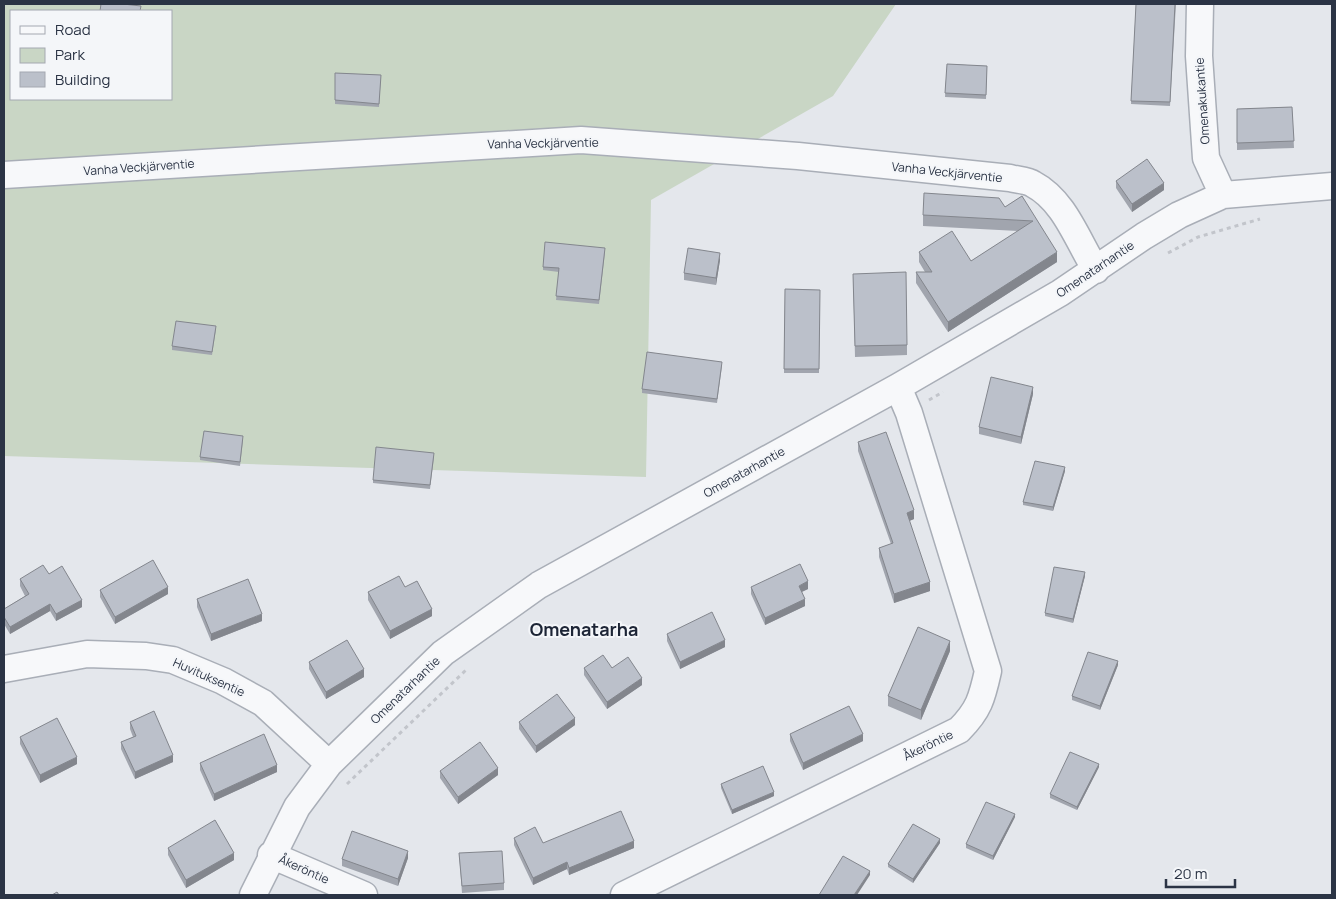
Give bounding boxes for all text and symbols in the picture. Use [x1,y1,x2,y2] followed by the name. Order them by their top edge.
[10,10,172,100] legend
[55,19,91,40] text: Road
[55,44,85,65] text: Park
[1190,57,1214,145] street label: Omenakukantie
[55,69,110,90] text: Building
[487,134,599,152] street label: Vanha Veckjärventie
[83,155,195,179] street label: Vanha Veckjärventie
[891,158,1003,186] street label: Vanha Veckjärventie
[1053,237,1137,301] street label: Omenatarhantie
[700,443,788,501] street label: Omenatarhantie
[530,617,638,641] district label: Omenatarha
[366,652,444,728] street label: Omenatarhantie
[170,654,248,700] street label: Huvituksentie
[900,726,956,764] street label: Åkeröntie
[276,850,332,888] street label: Åkeröntie
[1166,856,1235,888] scale bar
[1174,863,1207,884] text: 20 m

